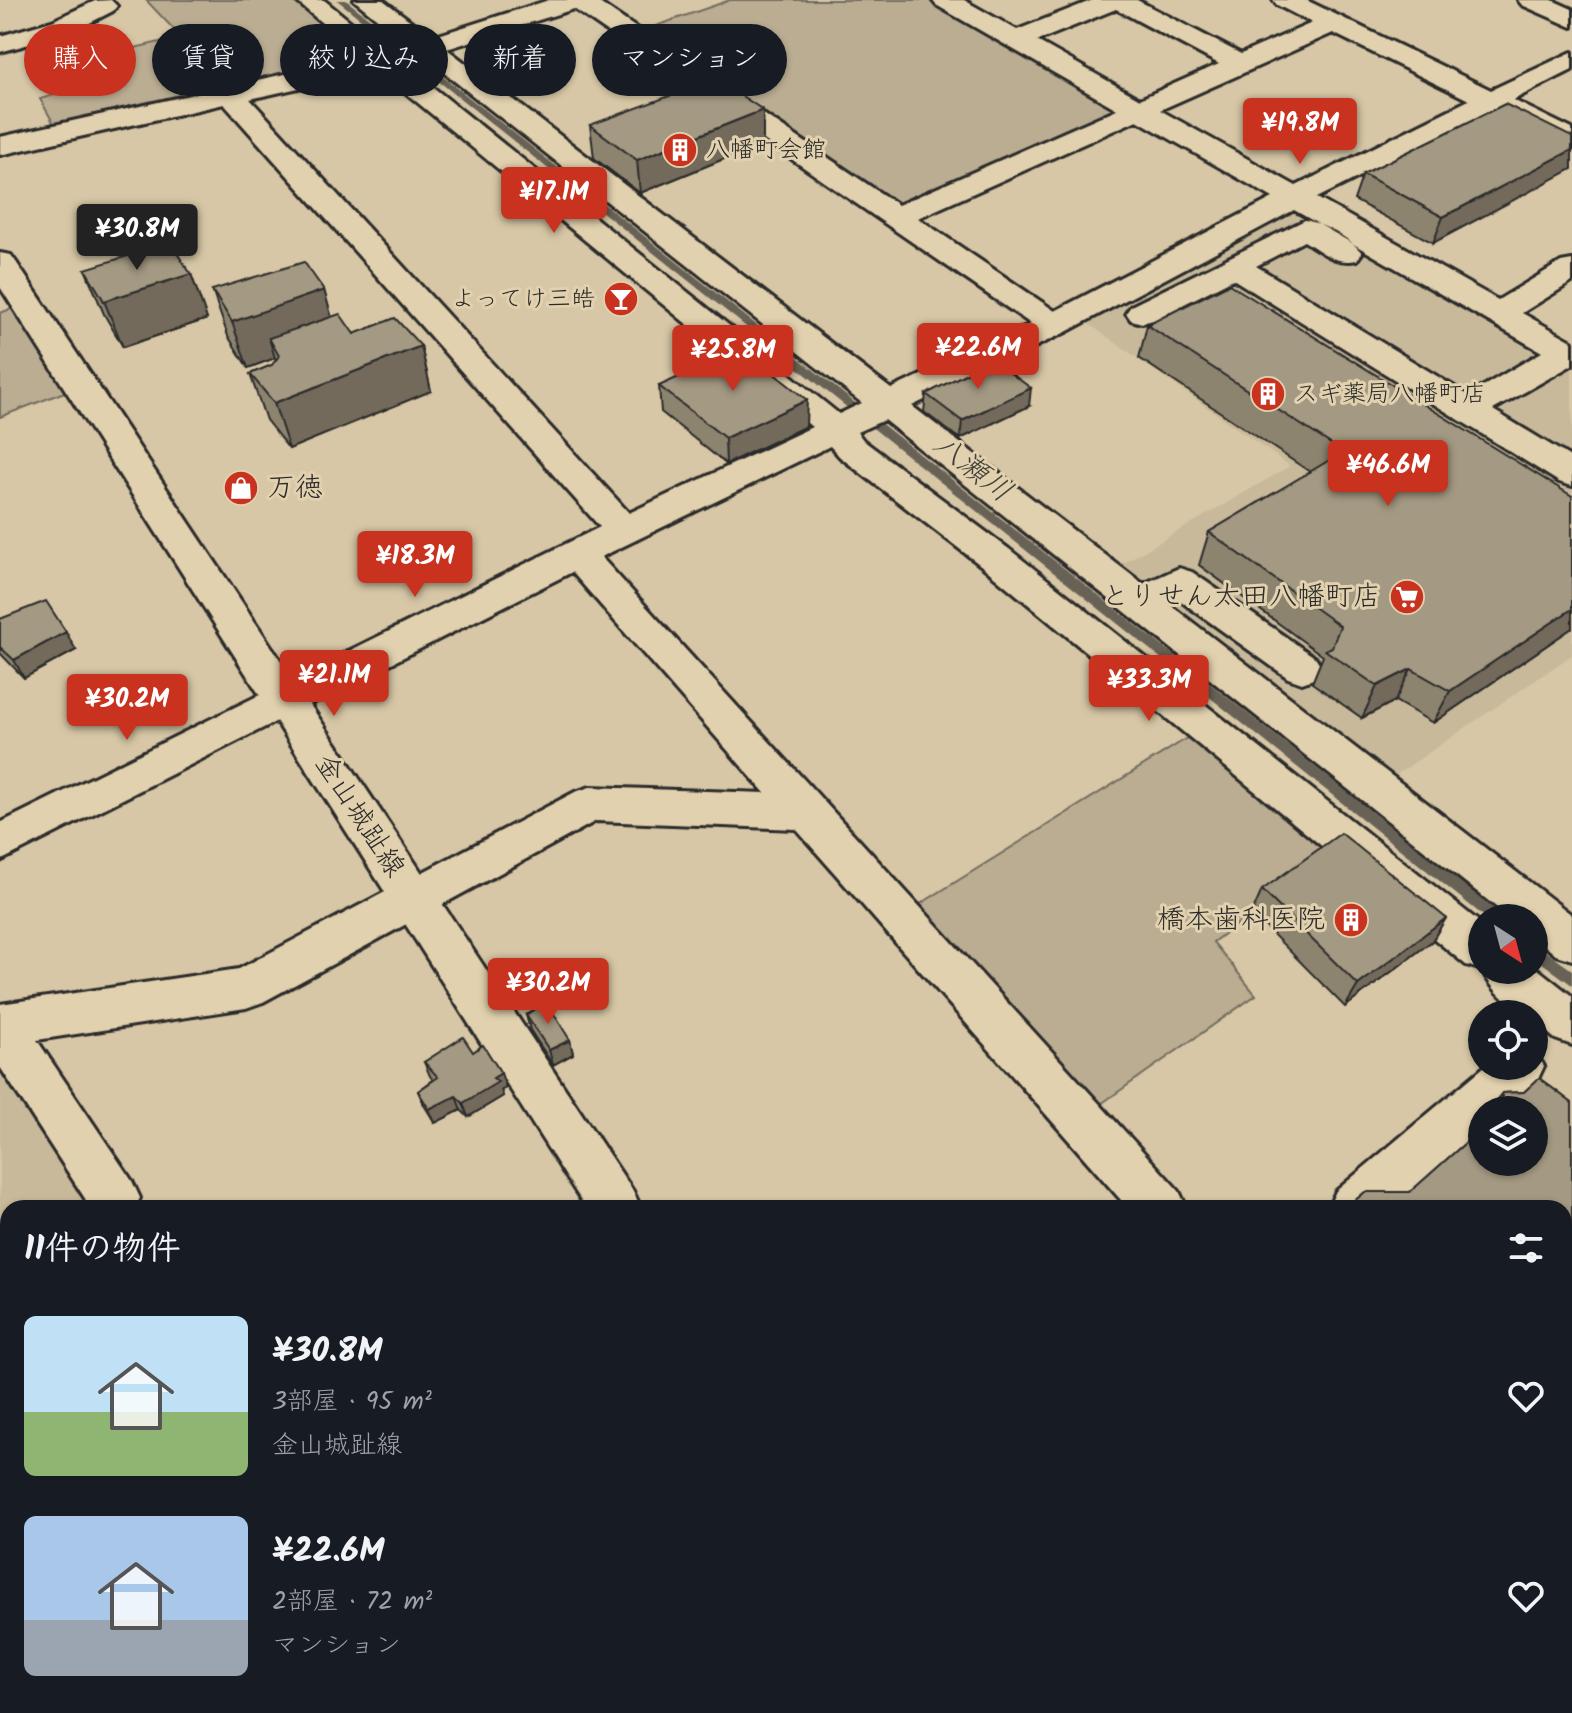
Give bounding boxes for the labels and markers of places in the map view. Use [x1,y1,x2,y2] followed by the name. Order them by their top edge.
[1235,98,1365,166] pin: ¥19.8M
[661,131,699,169] building icon: 八幡町会館
[706,131,826,170] place label: 八幡町会館
[489,167,619,235] pin: ¥17.1M
[72,204,202,272] pin: ¥30.8M
[451,280,595,319] place label: よってけ三皓
[602,280,640,318] bar icon: よってけ三皓
[913,323,1043,391] pin: ¥22.6M
[668,325,798,393] pin: ¥25.8M
[1249,375,1287,413] building icon: スギ薬局八幡町店
[1294,375,1486,414] place label: スギ薬局八幡町店
[1323,440,1453,508] pin: ¥46.6M
[267,466,323,511] place label: 万徳
[222,469,260,507] shop icon: 万徳
[350,531,480,599] pin: ¥18.3M
[1101,575,1381,620] place label: とりせん太田八幡町店
[1388,578,1426,616] supermarket icon: とりせん太田八幡町店
[269,650,399,718] pin: ¥21.1M
[1084,655,1214,723] pin: ¥33.3M
[62,674,192,742] pin: ¥30.2M
[1157,898,1325,943] place label: 橋本歯科医院
[1332,901,1370,939] building icon: 橋本歯科医院
[483,958,613,1026] pin: ¥30.2M

